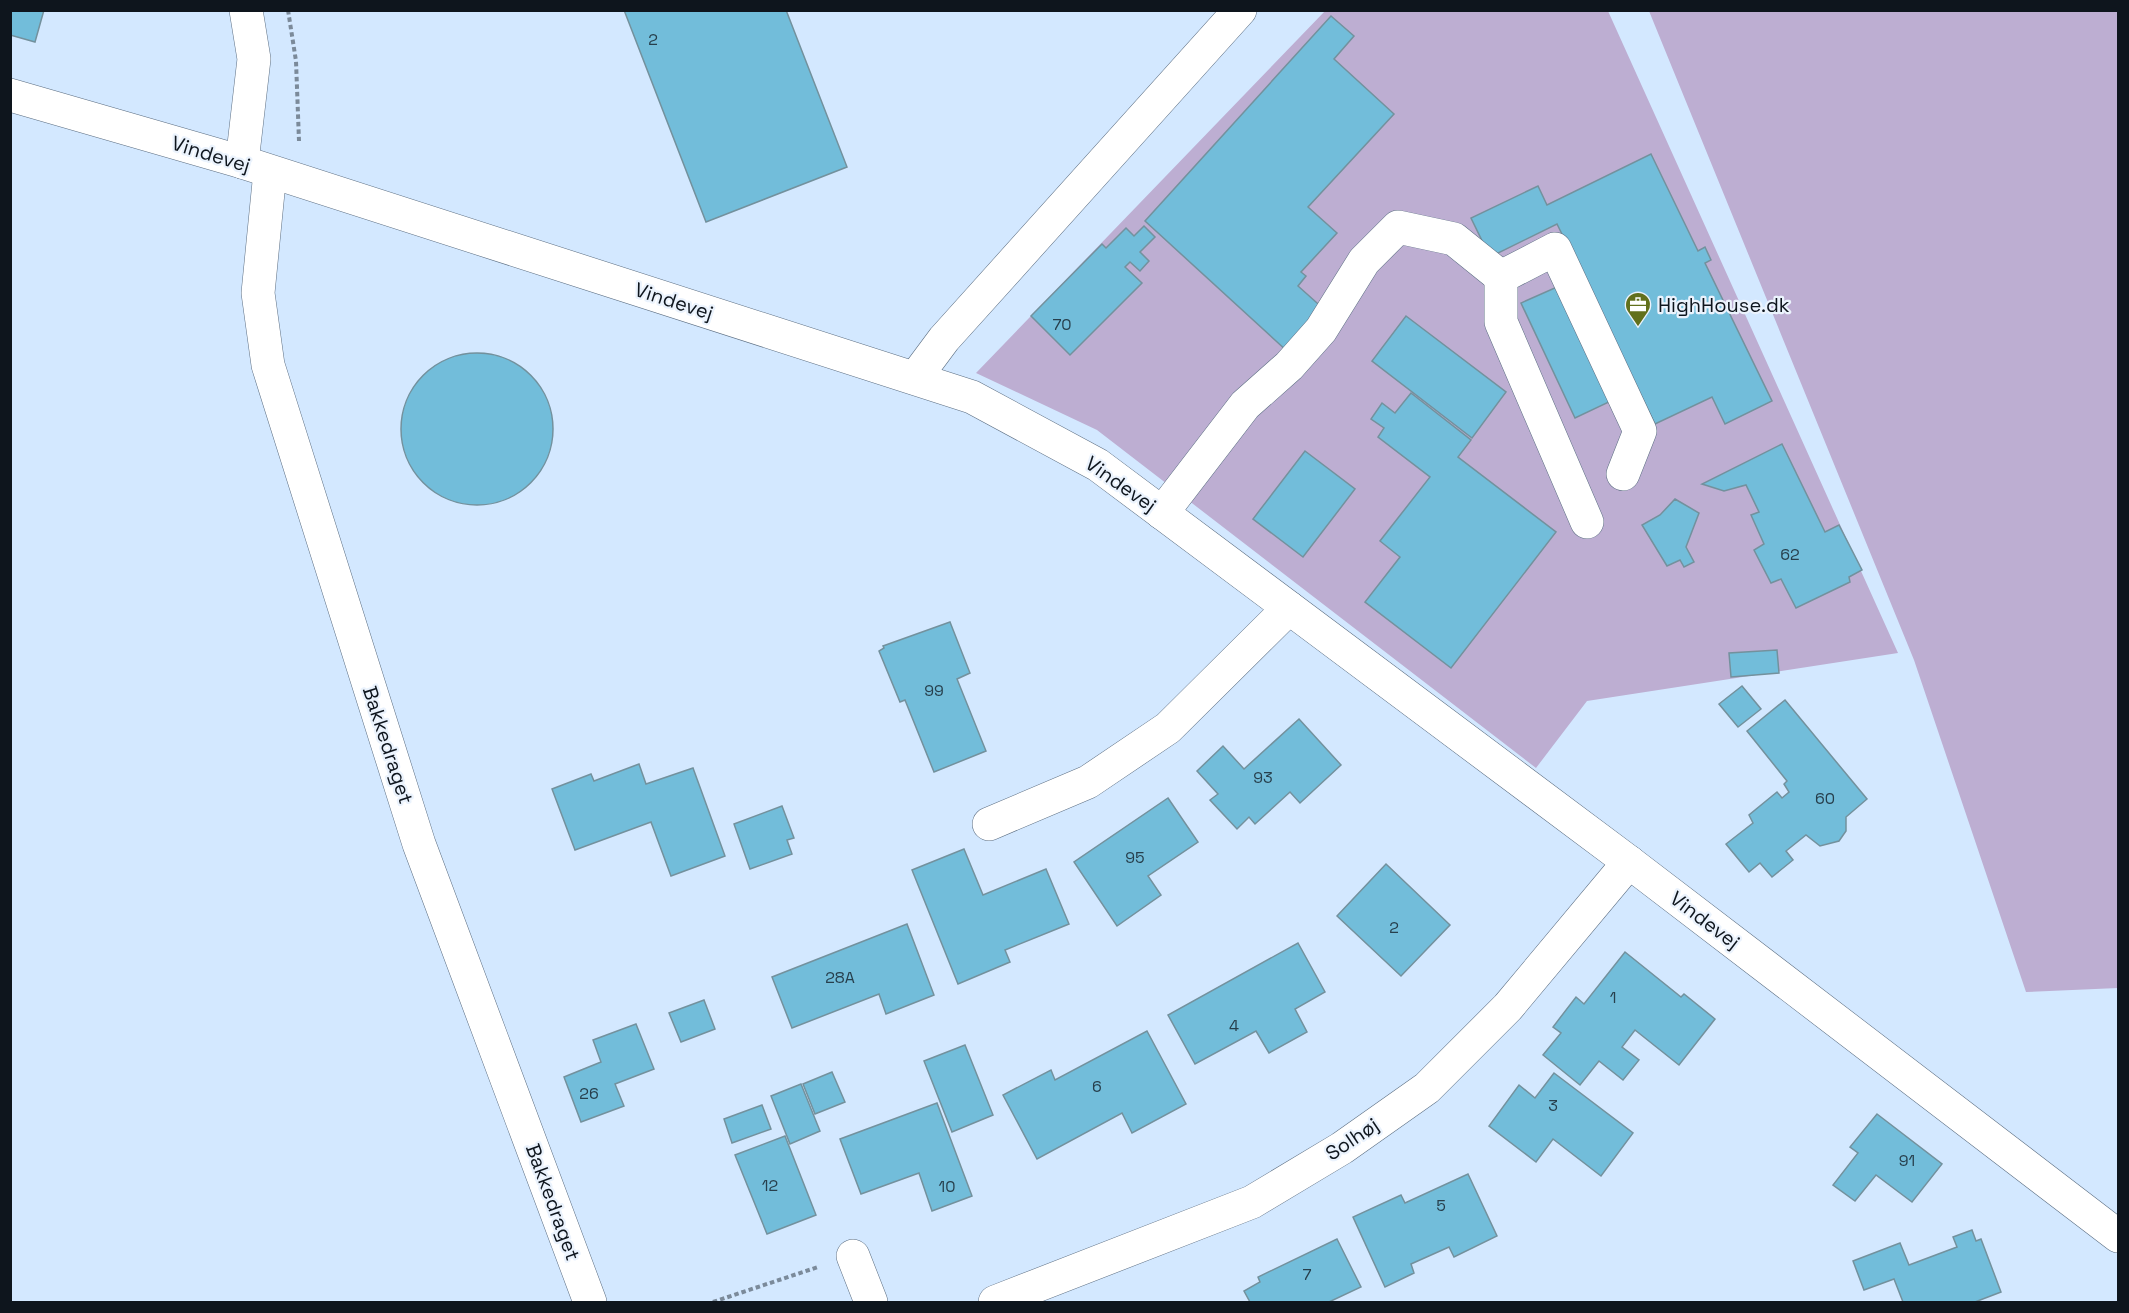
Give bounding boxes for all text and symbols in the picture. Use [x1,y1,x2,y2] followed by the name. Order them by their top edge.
[648,29,658,50] house number: 2
[168,130,254,178] street label: Vindevej
[631,276,717,326] street label: Vindevej
[1623,290,1653,328] office icon: HighHouse.dk
[1658,292,1790,318] place label: HighHouse.dk
[1052,314,1072,335] house number: 70
[1080,450,1162,518] street label: Vindevej
[1780,544,1800,565] house number: 62
[924,680,944,701] house number: 99
[357,683,419,807] street label: Bakkedraget
[1253,767,1273,788] house number: 93
[1815,788,1835,809] house number: 60
[1125,847,1145,868] house number: 95
[1665,885,1745,955] street label: Vindevej
[1389,917,1399,938] house number: 2
[825,967,855,988] house number: 28A
[1610,987,1616,1008] house number: 1
[1229,1015,1239,1036] house number: 4
[1092,1076,1102,1097] house number: 6
[579,1083,599,1104] house number: 26
[1548,1095,1558,1116] house number: 3
[1320,1112,1384,1166] street label: Solhøj
[520,1140,586,1264] street label: Bakkedraget
[1899,1150,1915,1171] house number: 91
[762,1175,778,1196] house number: 12
[939,1176,955,1197] house number: 10
[1436,1195,1446,1216] house number: 5
[1302,1264,1312,1285] house number: 7

